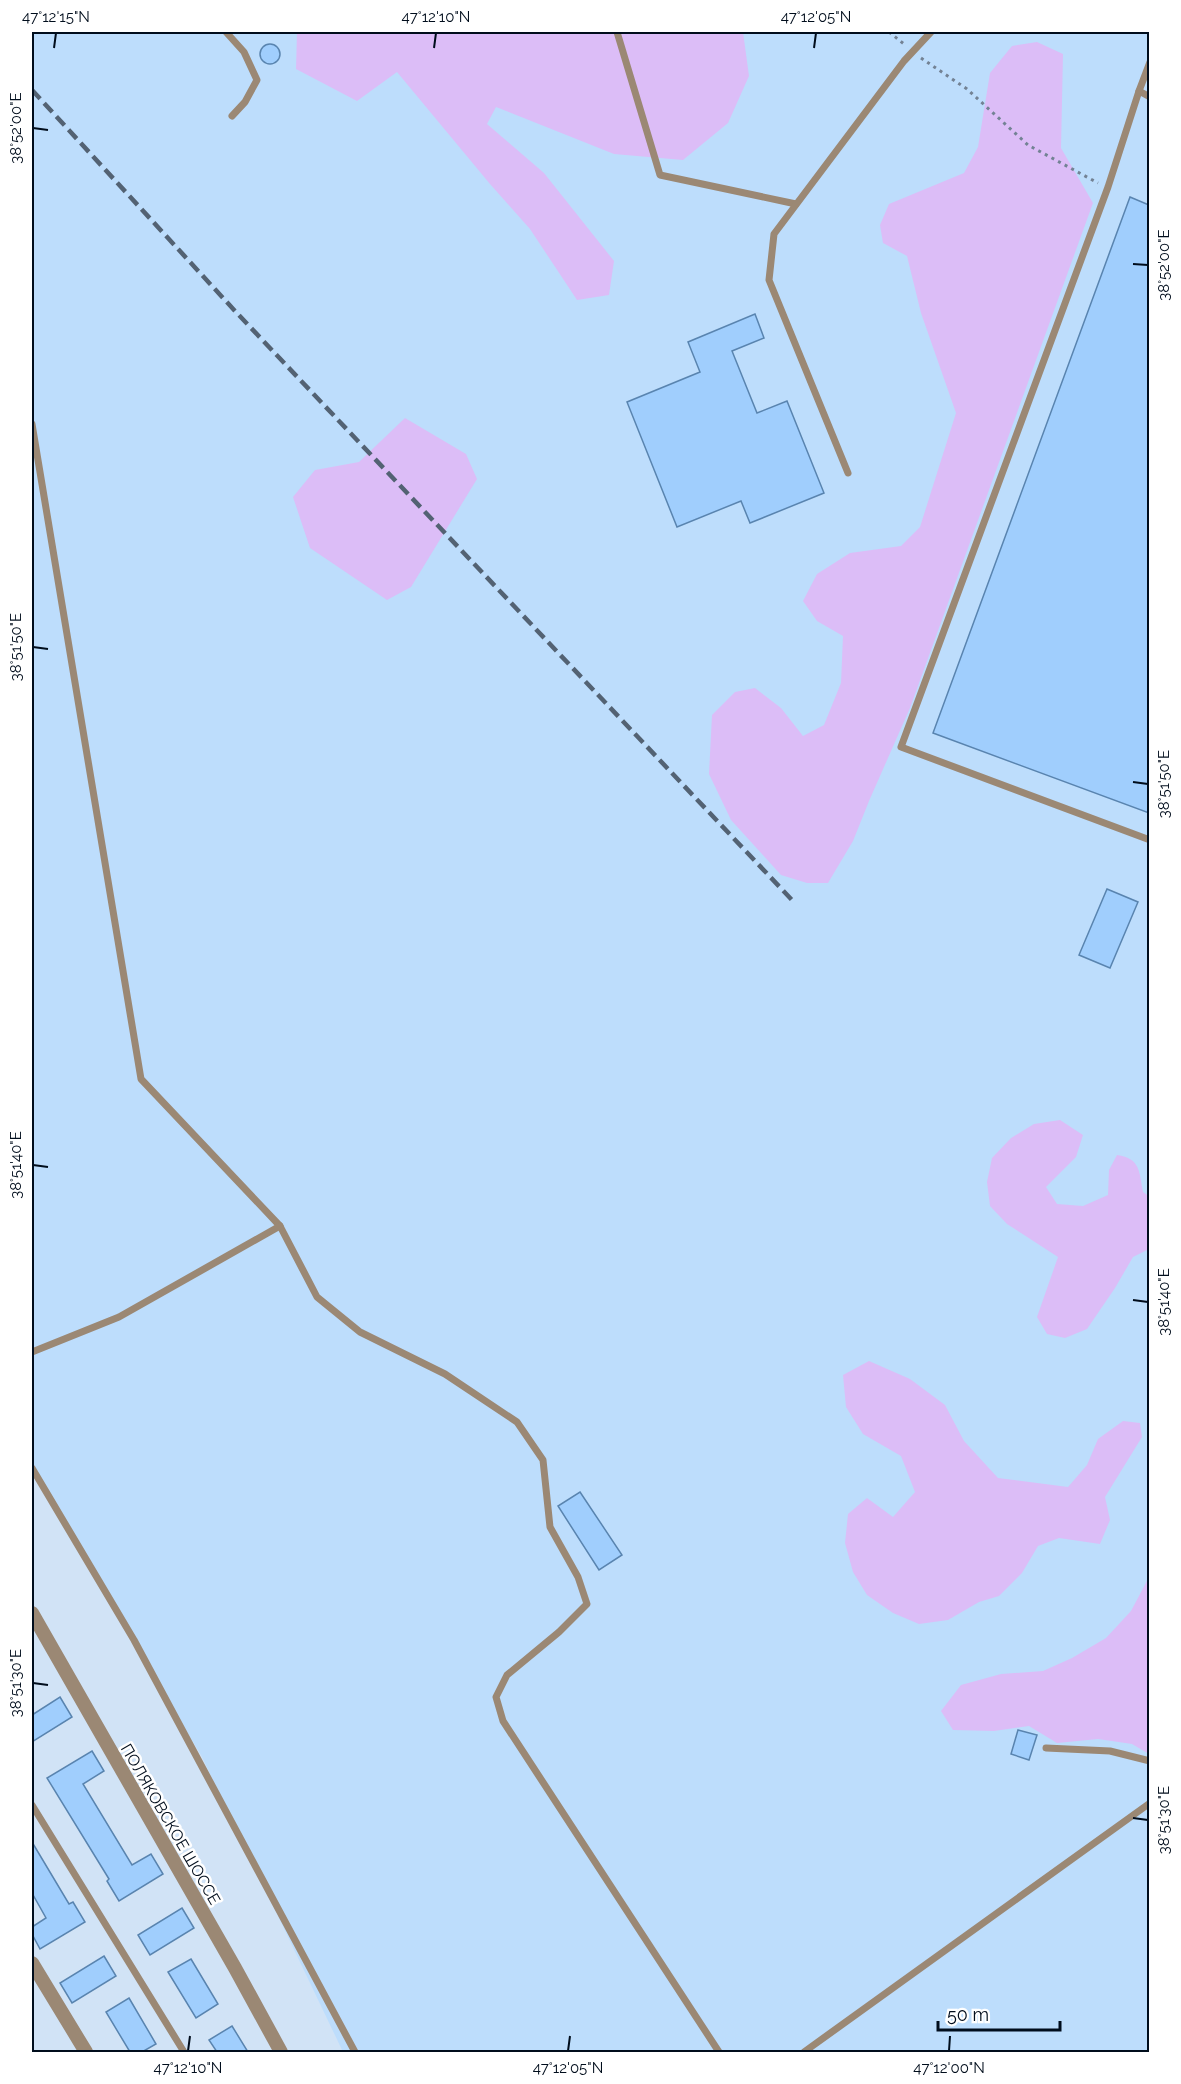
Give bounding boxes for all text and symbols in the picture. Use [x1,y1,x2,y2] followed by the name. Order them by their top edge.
[22,8,90,26] text: 47°12'15"N
[402,8,470,26] text: 47°12'10"N
[781,8,851,26] text: 47°12'05"N
[7,92,25,164] text: 38°52'00"E
[1155,229,1173,301] text: 38°52'00"E
[7,613,25,681] text: 38°51'50"E
[1155,750,1173,818] text: 38°51'50"E
[7,1131,25,1199] text: 38°51'40"E
[1155,1268,1173,1336] text: 38°51'40"E
[7,1649,25,1717] text: 38°51'30"E
[117,1740,225,1908] street label: ПОЛЯКОВСКОЕ ШОССЕ
[1155,1786,1173,1854] text: 38°51'30"E
[938,1994,1060,2032] scale bar
[947,2004,989,2025] text: 50 m
[154,2059,222,2077] text: 47°12'10"N
[533,2059,603,2077] text: 47°12'05"N
[913,2059,985,2077] text: 47°12'00"N

